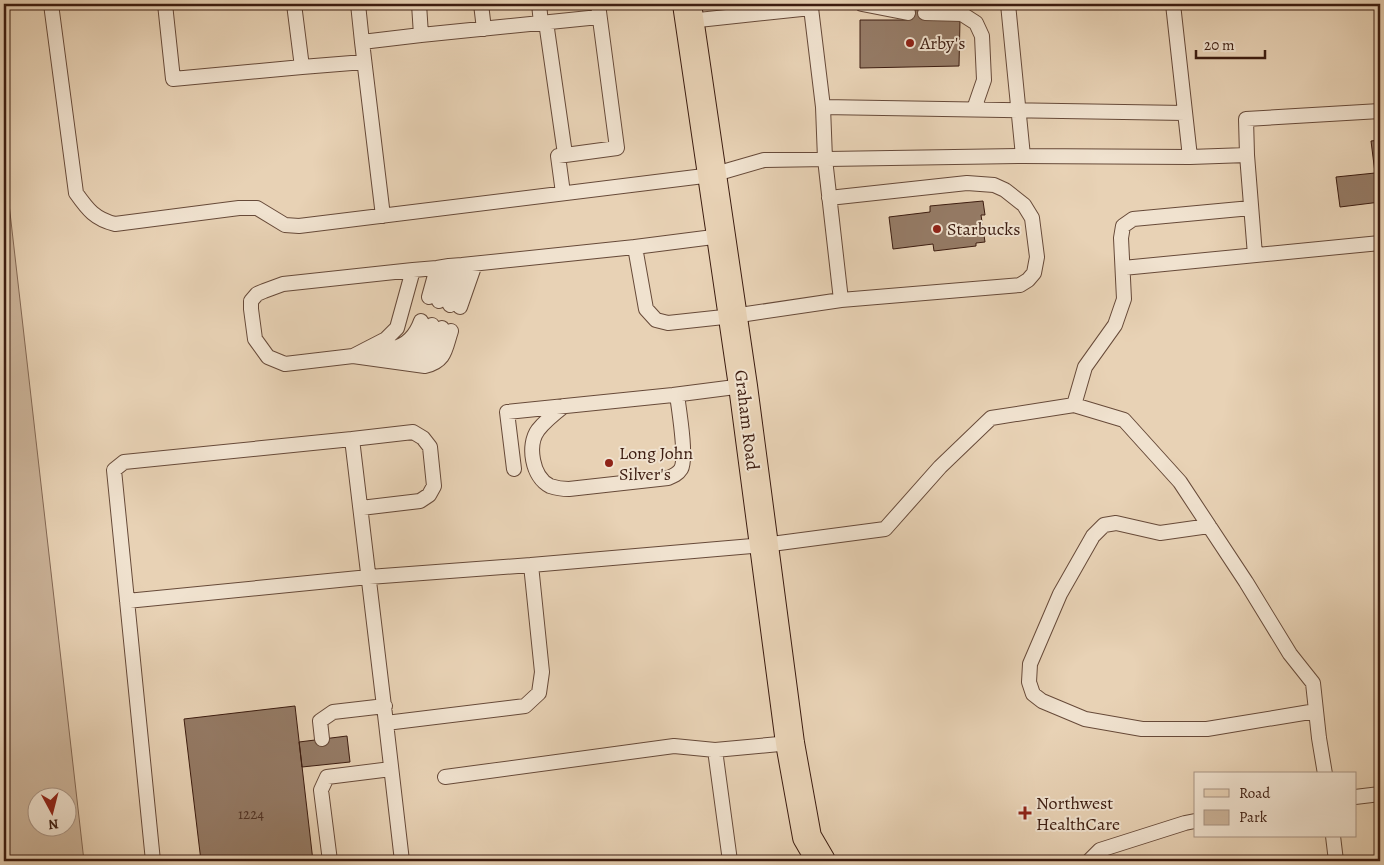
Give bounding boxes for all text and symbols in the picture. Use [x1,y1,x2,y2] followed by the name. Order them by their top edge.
[1196,28,1265,60] scale bar
[919,31,965,55] place label: Arby's
[1204,35,1235,55] text: 20 m
[904,37,916,49] marker: Arby's
[947,217,1020,241] place label: Starbucks
[931,223,943,235] marker: Starbucks
[729,369,765,472] street label: Graham Road
[619,441,693,486] place label: Long John Silver's
[603,457,615,469] marker: Long John Silver's
[1194,772,1356,838] legend
[1239,783,1271,803] text: Road
[28,788,78,838] north arrow
[1036,791,1120,836] place label: Northwest HealthCare
[238,804,264,824] house number: 1224
[1018,806,1032,820] marker: Northwest HealthCare
[1239,807,1268,827] text: Park
[47,814,60,834] text: N

